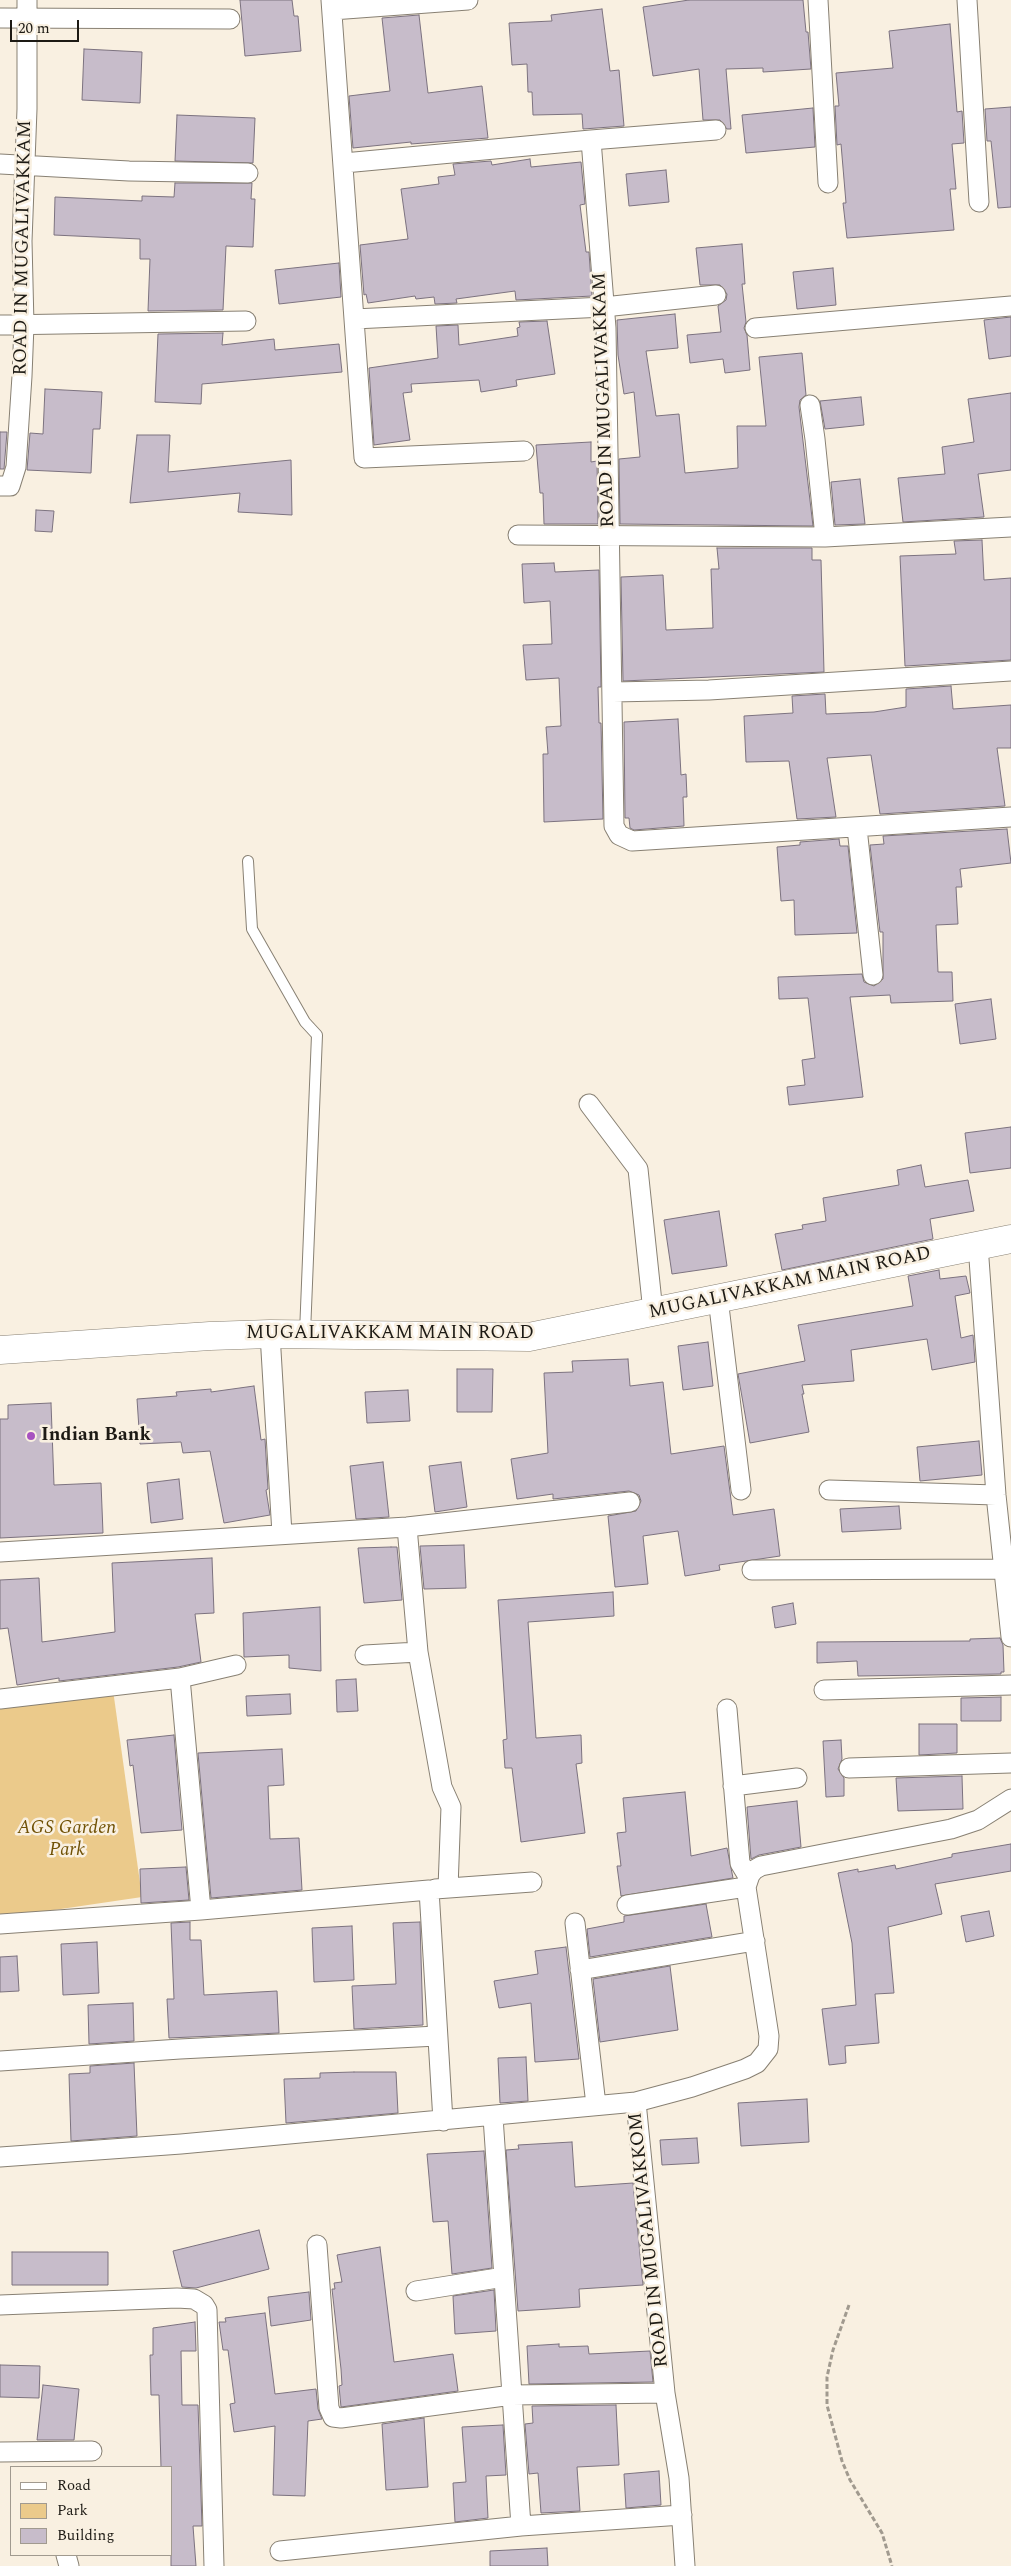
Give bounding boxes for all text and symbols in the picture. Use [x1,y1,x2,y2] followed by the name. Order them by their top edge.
[12,10,81,42] scale bar
[18,17,50,40] text: 20 m
[10,120,38,376] street label: ROAD IN MUGALIVAKKAM
[589,272,621,528] street label: ROAD IN MUGALIVAKKAM
[647,1243,933,1325] street label: MUGALIVAKKAM MAIN ROAD
[246,1323,534,1345] street label: MUGALIVAKKAM MAIN ROAD
[41,1425,151,1447] place label: Indian Bank
[25,1430,37,1442] marker: Indian Bank
[18,1818,116,1862] park label: AGS Garden Park
[625,2111,675,2369] street label: ROAD IN MUGALIVAKKOM
[10,2466,172,2556] legend
[57,2474,91,2497] text: Road
[57,2499,88,2522] text: Park
[57,2524,114,2547] text: Building

